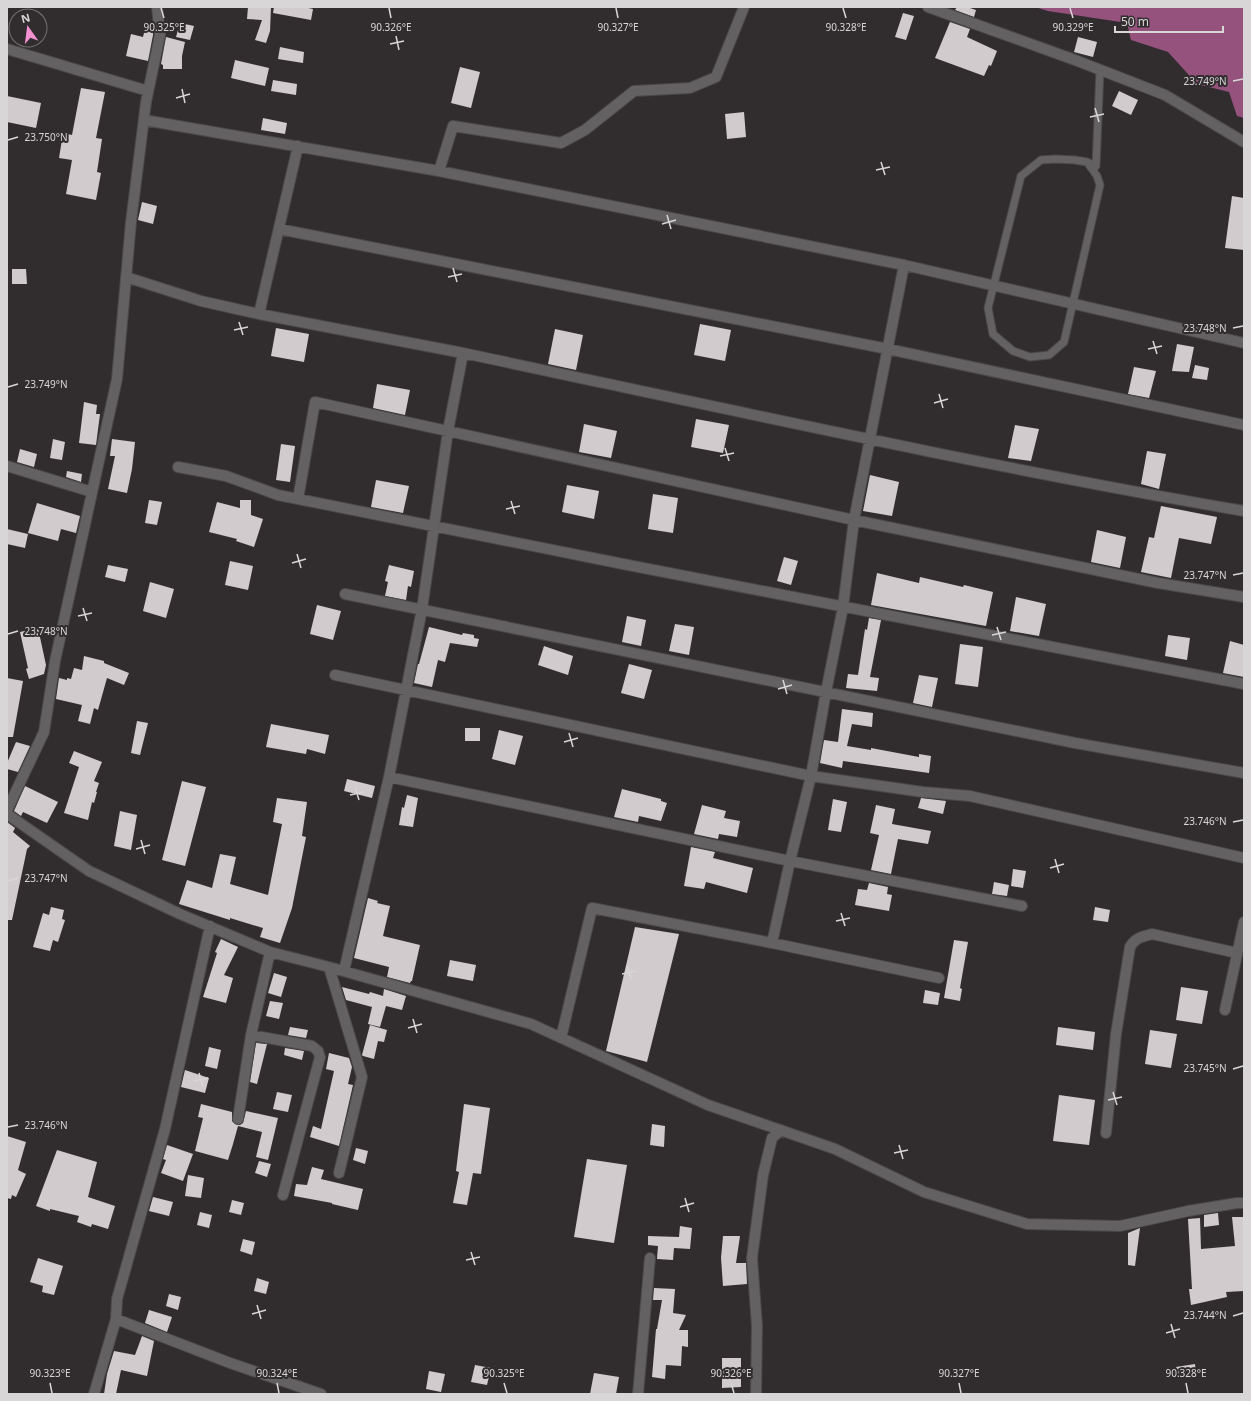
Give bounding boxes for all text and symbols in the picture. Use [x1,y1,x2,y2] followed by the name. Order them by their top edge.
[8,8,48,48] north arrow
[1115,8,1223,34] scale bar
[19,9,32,26] text: N
[1121,13,1149,30] text: 50 m
[143,20,185,34] text: 90.325°E
[370,20,412,34] text: 90.326°E
[597,20,639,34] text: 90.327°E
[825,20,867,34] text: 90.328°E
[1052,20,1094,34] text: 90.329°E
[1183,74,1227,88] text: 23.749°N
[24,130,68,144] text: 23.750°N
[1183,321,1227,335] text: 23.748°N
[24,377,68,391] text: 23.749°N
[1183,568,1227,582] text: 23.747°N
[24,624,68,638] text: 23.748°N
[1183,814,1227,828] text: 23.746°N
[24,871,68,885] text: 23.747°N
[1183,1061,1227,1075] text: 23.745°N
[24,1118,68,1132] text: 23.746°N
[1183,1308,1227,1322] text: 23.744°N
[29,1366,71,1380] text: 90.323°E
[256,1366,298,1380] text: 90.324°E
[483,1366,525,1380] text: 90.325°E
[710,1366,752,1380] text: 90.326°E
[938,1366,980,1380] text: 90.327°E
[1165,1366,1207,1380] text: 90.328°E

